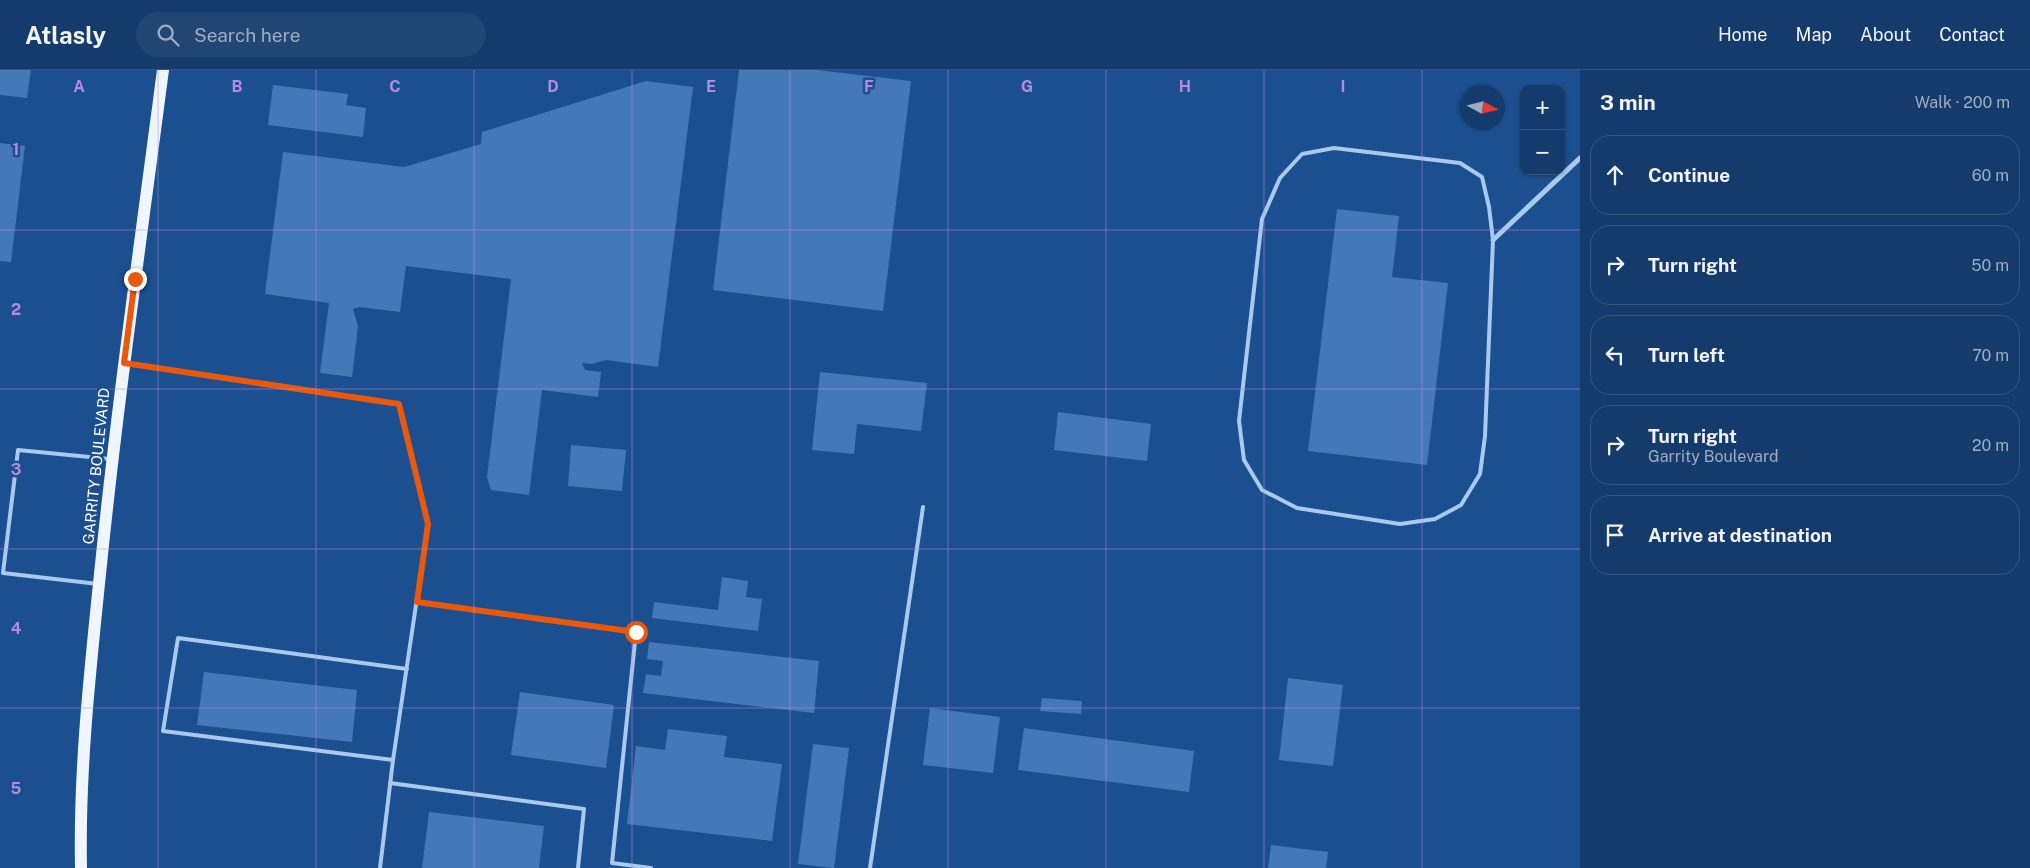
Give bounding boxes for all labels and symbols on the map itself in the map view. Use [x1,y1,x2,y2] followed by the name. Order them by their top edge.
[73,77,85,96] text: A
[232,77,243,96] text: B
[389,77,401,96] text: C
[547,77,559,96] text: D
[706,77,716,96] text: E
[864,77,874,96] text: F
[1021,77,1033,96] text: G
[1179,77,1191,96] text: H
[1341,77,1345,96] text: I
[1460,85,1505,130] north arrow
[13,140,19,159] text: 1
[124,268,147,291] route end
[11,300,21,319] text: 2
[79,387,113,545] street label: GARRITY BOULEVARD
[11,460,21,479] text: 3
[11,619,22,638] text: 4
[625,621,648,644] route start
[11,779,22,798] text: 5

